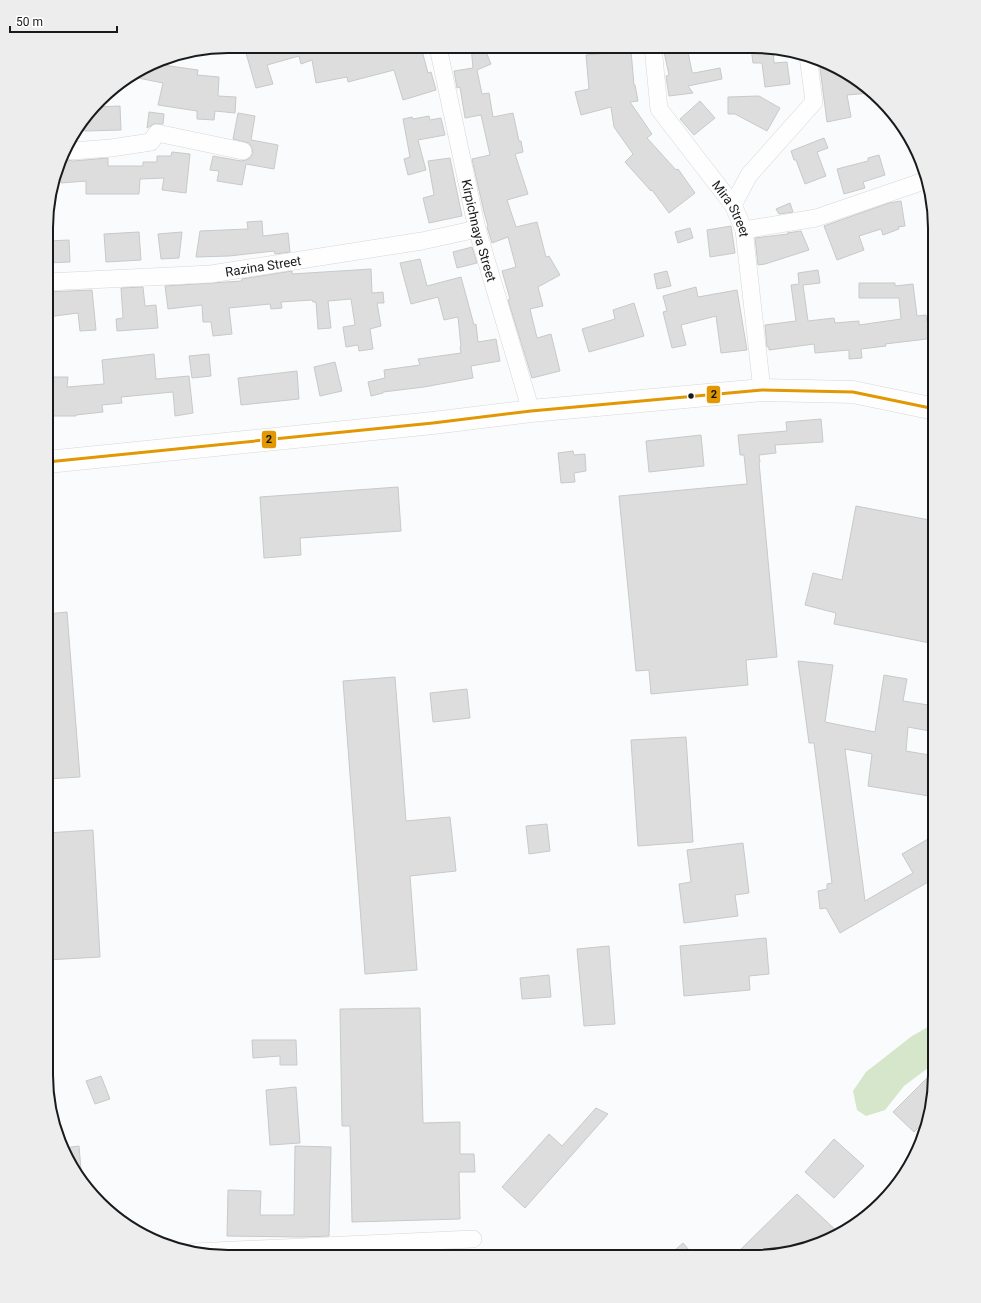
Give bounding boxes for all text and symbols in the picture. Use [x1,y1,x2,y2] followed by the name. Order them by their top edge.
[10,8,117,34] scale bar
[16,15,43,29] text: 50 m
[709,177,752,238] street label: Mira Street
[459,178,500,283] street label: Kirpichnaya Street
[224,253,302,279] street label: Razina Street
[706,385,721,404] line badge: 2
[711,388,717,401] text: 2
[686,391,696,401] unlabelled marker
[261,430,277,449] line badge: 2
[266,433,272,446] text: 2

